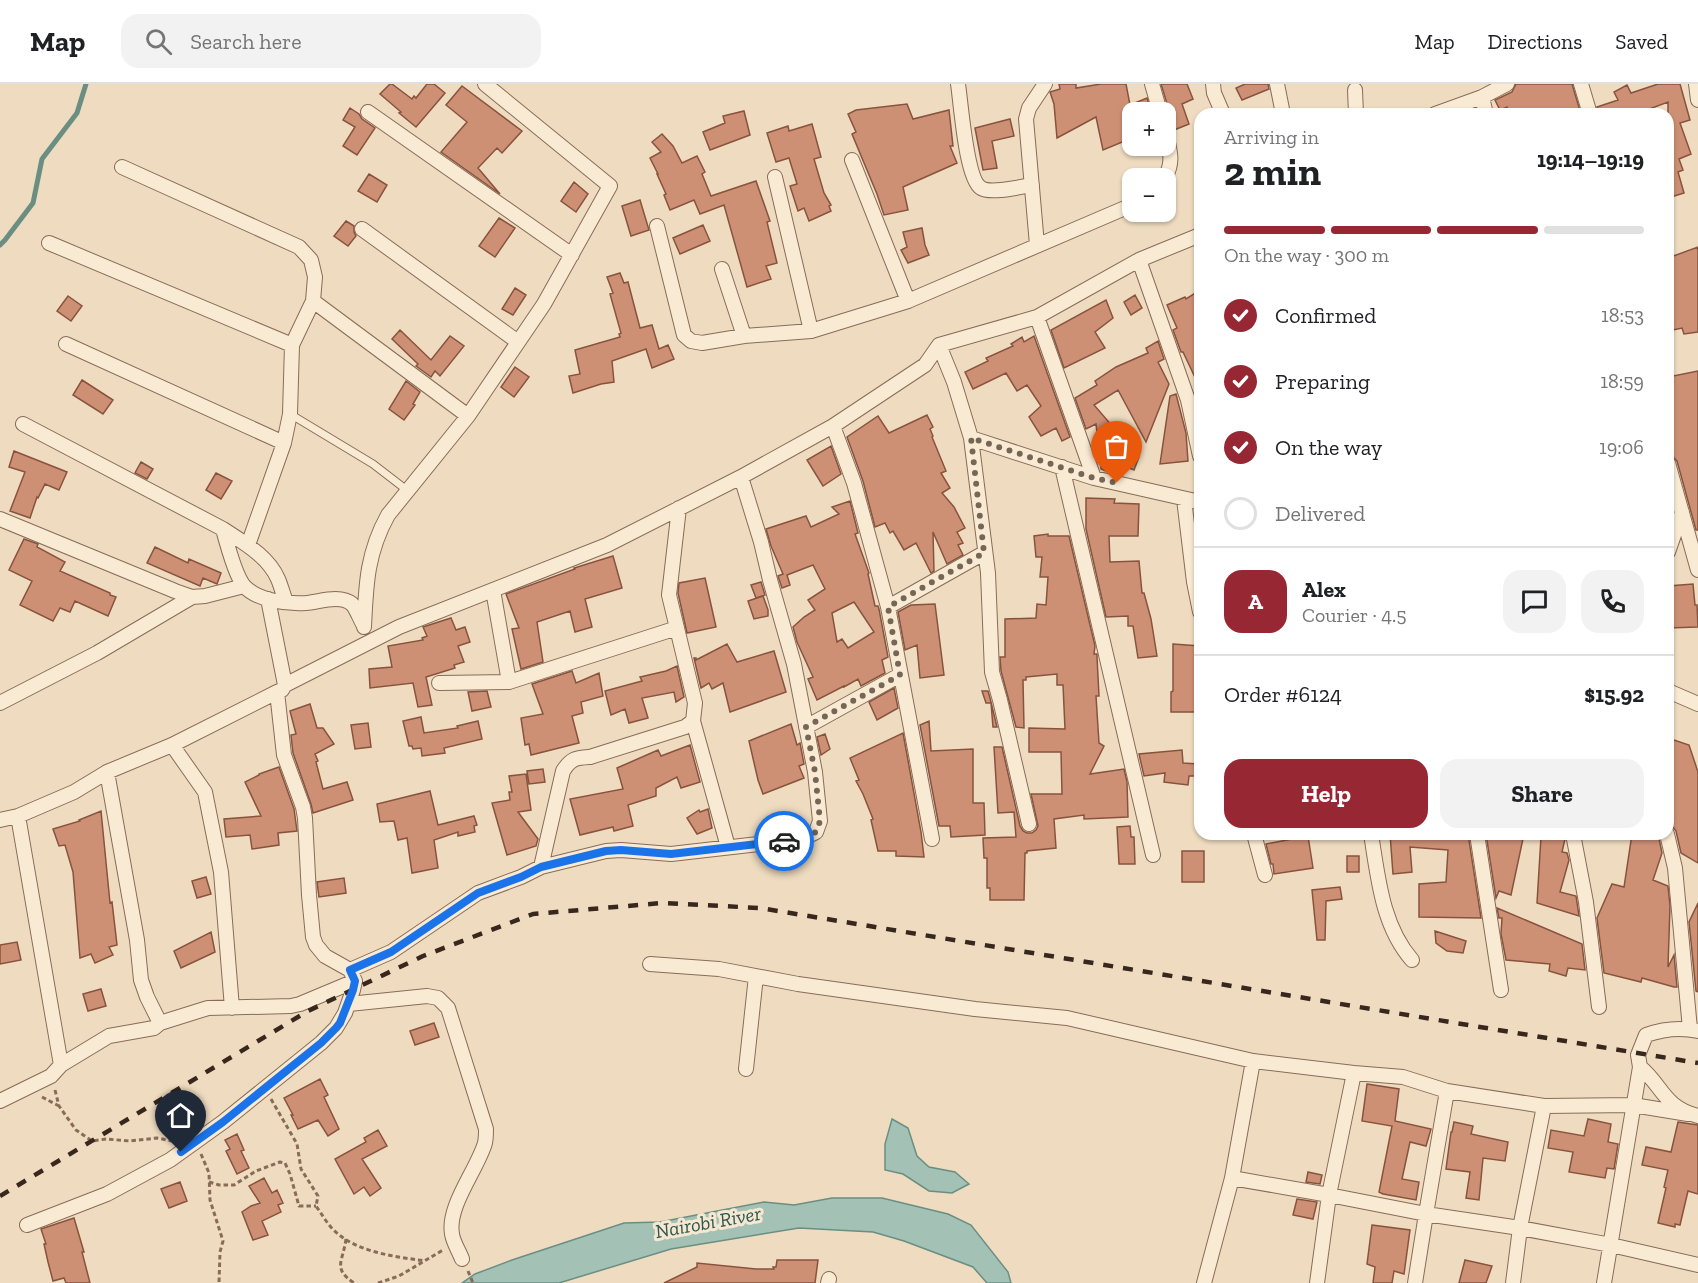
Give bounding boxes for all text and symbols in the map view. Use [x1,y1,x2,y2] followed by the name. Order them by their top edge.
[121,14,541,68] search box
[30,25,85,58] text: Map
[142,25,175,58] icon: search
[190,28,302,55] text: Search here
[1415,29,1455,54] text: Map
[1488,29,1582,54] text: Directions
[1615,29,1668,54] text: Saved
[1122,102,1176,222] map controls
[1122,102,1176,156] button: +
[1224,125,1319,149] text: Arriving in
[1537,146,1644,173] text: 19:14–19:19
[1224,148,1321,195] text: 2 min
[1122,168,1176,222] button: −
[1224,243,1389,267] text: On the way · 300 m
[1224,299,1257,332] icon: check
[1275,302,1376,329] text: Confirmed
[1601,303,1644,327] text: 18:53
[1224,365,1257,398] icon: check
[1275,368,1370,395] text: Preparing
[1600,369,1644,393] text: 18:59
[1091,421,1142,483] pin
[1100,430,1133,463] icon: bag
[1224,431,1257,464] icon: check
[1275,434,1382,461] text: On the way
[1599,435,1644,459] text: 19:06
[1275,500,1365,527] text: Delivered
[1503,570,1566,633] button: chat
[1581,570,1644,633] button: phone
[1302,576,1346,603] text: Alex
[1248,588,1263,615] text: A
[1302,603,1407,627] text: Courier · 4.5
[1224,681,1342,708] text: Order #6124
[1584,681,1644,708] text: $15.92
[1224,759,1428,828] button: Help
[1440,759,1644,828] button: Share
[754,811,814,871] courier
[768,825,801,858] icon: car
[155,1090,206,1152] pin
[164,1099,197,1132] icon: home
[653,1201,763,1243] water label: Nairobi River

